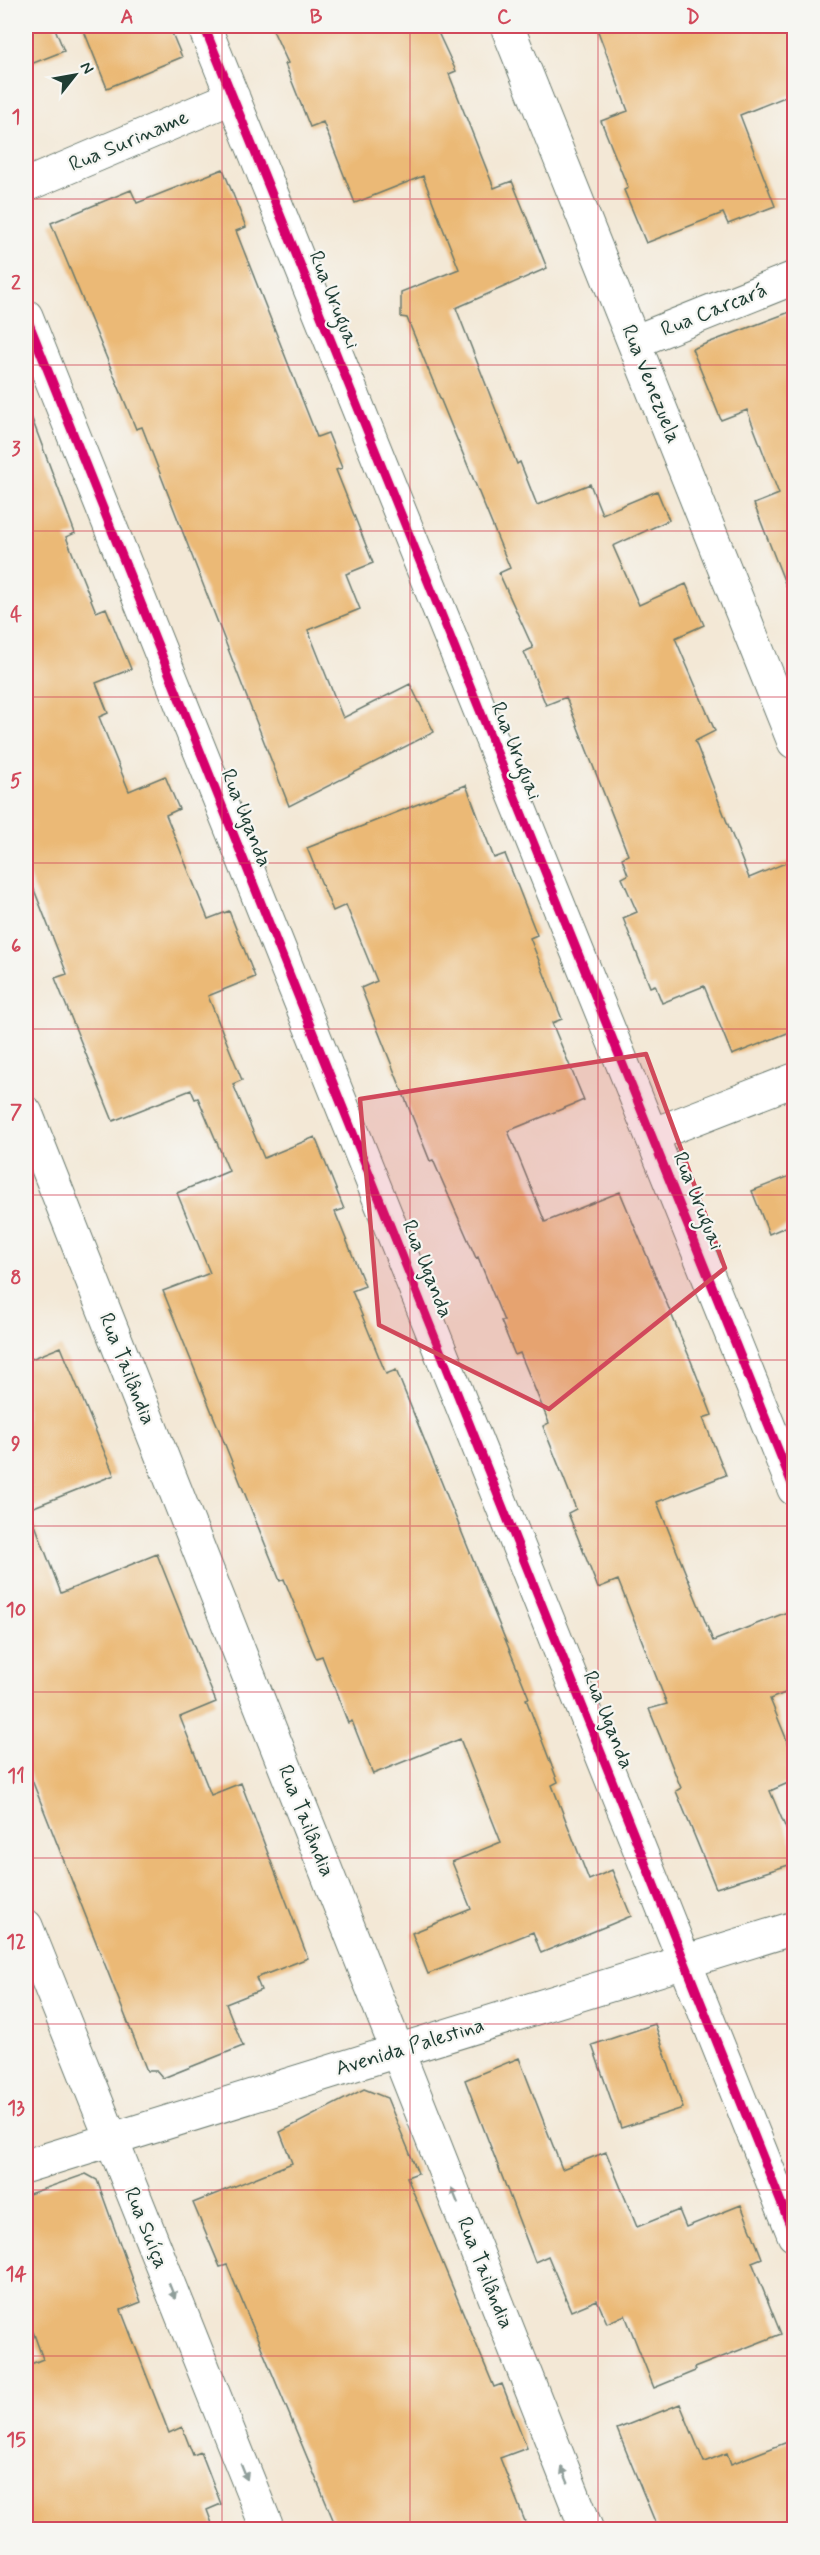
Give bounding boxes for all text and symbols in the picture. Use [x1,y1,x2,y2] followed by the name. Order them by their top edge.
[120,4,134,31] text: A
[310,4,323,31] text: B
[497,4,512,31] text: C
[686,4,700,31] text: D
[45,45,105,105] north arrow
[75,58,98,78] text: N
[65,103,193,179] street label: Rua Suriname
[12,104,20,131] text: 1
[300,247,366,354] street label: Rua Uruguai
[11,270,21,297] text: 2
[657,276,771,344] street label: Rua Carcará
[614,320,688,448] street label: Rua Venezuela
[11,436,21,463] text: 3
[10,602,22,629] text: 4
[482,698,548,805] street label: Rua Uruguai
[214,765,278,871] street label: Rua Uganda
[10,768,22,795] text: 5
[11,933,21,960] text: 6
[10,1099,22,1126] text: 7
[664,1148,730,1255] street label: Rua Uruguai
[395,1216,459,1322] street label: Rua Uganda
[10,1265,22,1292] text: 8
[92,1309,162,1429] street label: Rua Tailândia
[11,1431,21,1458] text: 9
[6,1597,26,1624] text: 10
[576,1667,640,1773] street label: Rua Uganda
[271,1761,341,1881] street label: Rua Tailândia
[7,1763,25,1790] text: 11
[6,1929,26,1956] text: 12
[332,2011,488,2083] street label: Avenida Palestina
[7,2095,25,2122] text: 13
[117,2183,175,2273] street label: Rua Suíça
[450,2187,460,2205] one-way arrow
[450,2213,520,2333] street label: Rua Tailândia
[5,2261,27,2288] text: 14
[168,2282,177,2300] one-way arrow
[6,2427,26,2454] text: 15
[240,2463,250,2481] one-way arrow
[560,2466,570,2484] one-way arrow

